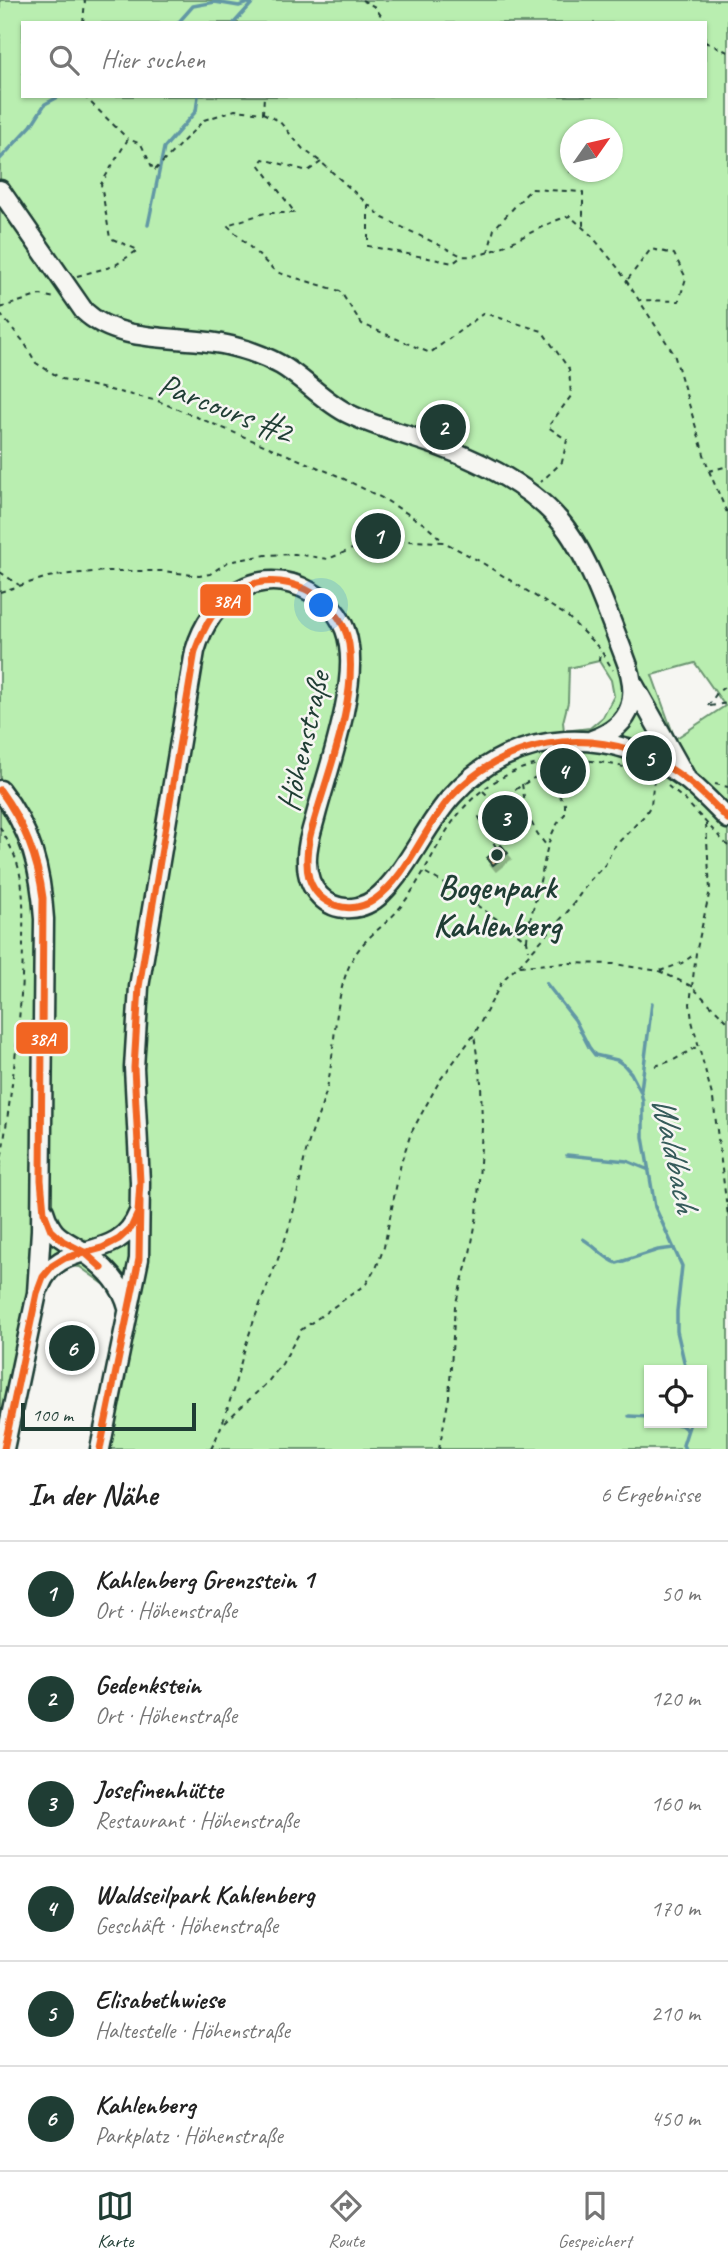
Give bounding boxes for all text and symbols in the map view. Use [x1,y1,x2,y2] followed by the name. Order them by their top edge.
[21,21,707,98] search box
[45,41,83,79] icon: search
[101,43,205,76] text: Hier suchen
[560,119,623,182] north arrow
[153,363,302,454] street label: Parcours #2
[420,401,466,453] pin: 2
[355,510,401,562] pin: 1
[199,583,252,617] line badge: 38A
[304,588,338,622] your location
[213,589,241,613] text: 38A
[267,665,340,815] street label: Höhenstraße
[626,732,672,784] pin: 5
[540,745,586,797] pin: 4
[482,792,528,844] pin: 3
[489,847,505,863] marker: Bogenpark Kahlenberg
[433,866,564,946] place label: Bogenpark Kahlenberg
[15,1021,69,1055] line badge: 38A
[29,1027,57,1051] text: 38A
[641,1092,710,1219] water label: Waldbach
[49,1322,95,1374] pin: 6
[644,1365,707,1428] map controls
[644,1365,707,1428] button: locate
[21,1400,196,1432] scale bar
[32,1403,73,1427] text: 100 m
[28,1476,157,1514] text: In der Nähe
[600,1480,700,1509] text: 6 Ergebnisse
[95,1563,314,1596] text: Kahlenberg Grenzstein 1
[46,1579,56,1608] text: 1
[661,1579,700,1608] text: 50 m
[95,1596,237,1625] text: Ort · Höhenstraße
[95,1668,201,1701] text: Gedenkstein
[46,1684,56,1713] text: 2
[651,1684,700,1713] text: 120 m
[95,1701,237,1730] text: Ort · Höhenstraße
[95,1773,222,1806] text: Josefinenhütte
[46,1789,56,1818] text: 3
[651,1789,700,1818] text: 160 m
[95,1806,299,1835] text: Restaurant · Höhenstraße
[95,1878,314,1911] text: Waldseilpark Kahlenberg
[46,1894,56,1923] text: 4
[651,1894,700,1923] text: 170 m
[95,1911,278,1940] text: Geschäft · Höhenstraße
[95,1983,224,2016] text: Elisabethwiese
[46,1999,56,2028] text: 5
[651,1999,700,2028] text: 210 m
[95,2016,290,2045] text: Haltestelle · Höhenstraße
[95,2088,195,2121] text: Kahlenberg
[46,2104,56,2133] text: 6
[651,2104,700,2133] text: 450 m
[95,2121,283,2150] text: Parkplatz · Höhenstraße
[96,2187,134,2253] tab: Karte
[327,2187,365,2253] tab: Route
[558,2187,632,2253] tab: Gespeichert

